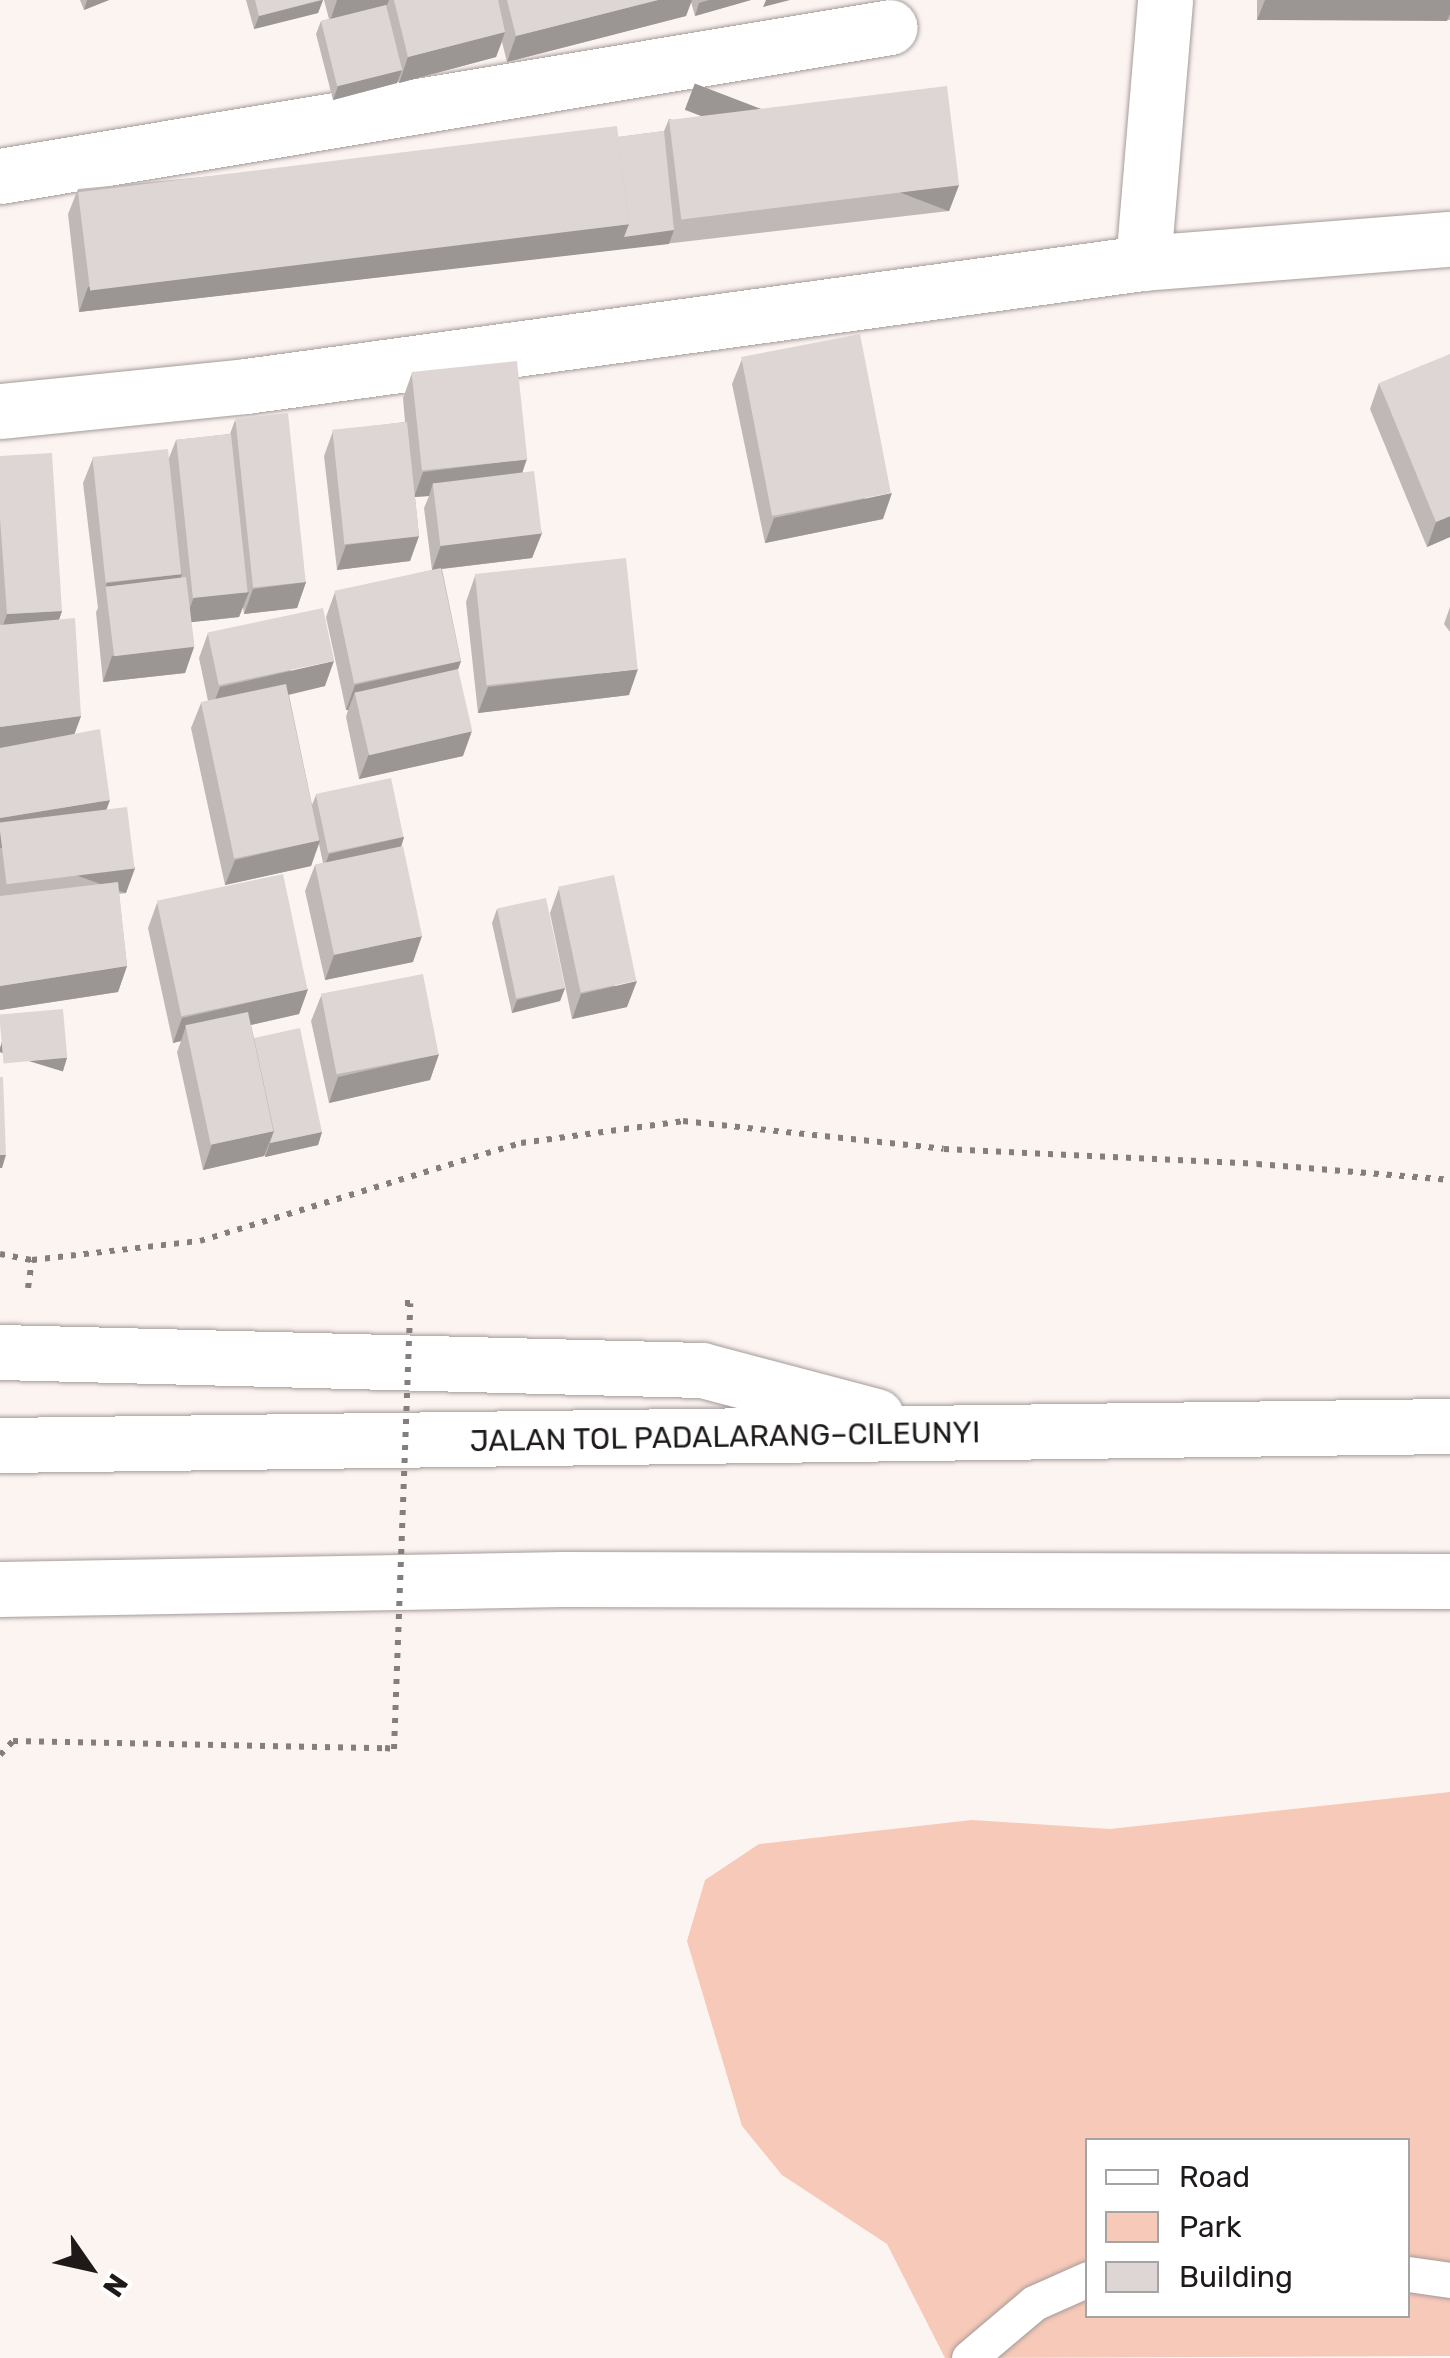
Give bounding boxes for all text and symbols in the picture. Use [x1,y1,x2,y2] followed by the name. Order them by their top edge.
[469,1415,981,1459] street label: JALAN TOL PADALARANG–CILEUNYI
[1085,2138,1410,2318] legend
[1179,2159,1250,2195] text: Road
[1179,2209,1241,2245] text: Park
[40,2218,140,2318] north arrow
[1179,2259,1293,2295] text: Building
[96,2267,135,2303] text: N

